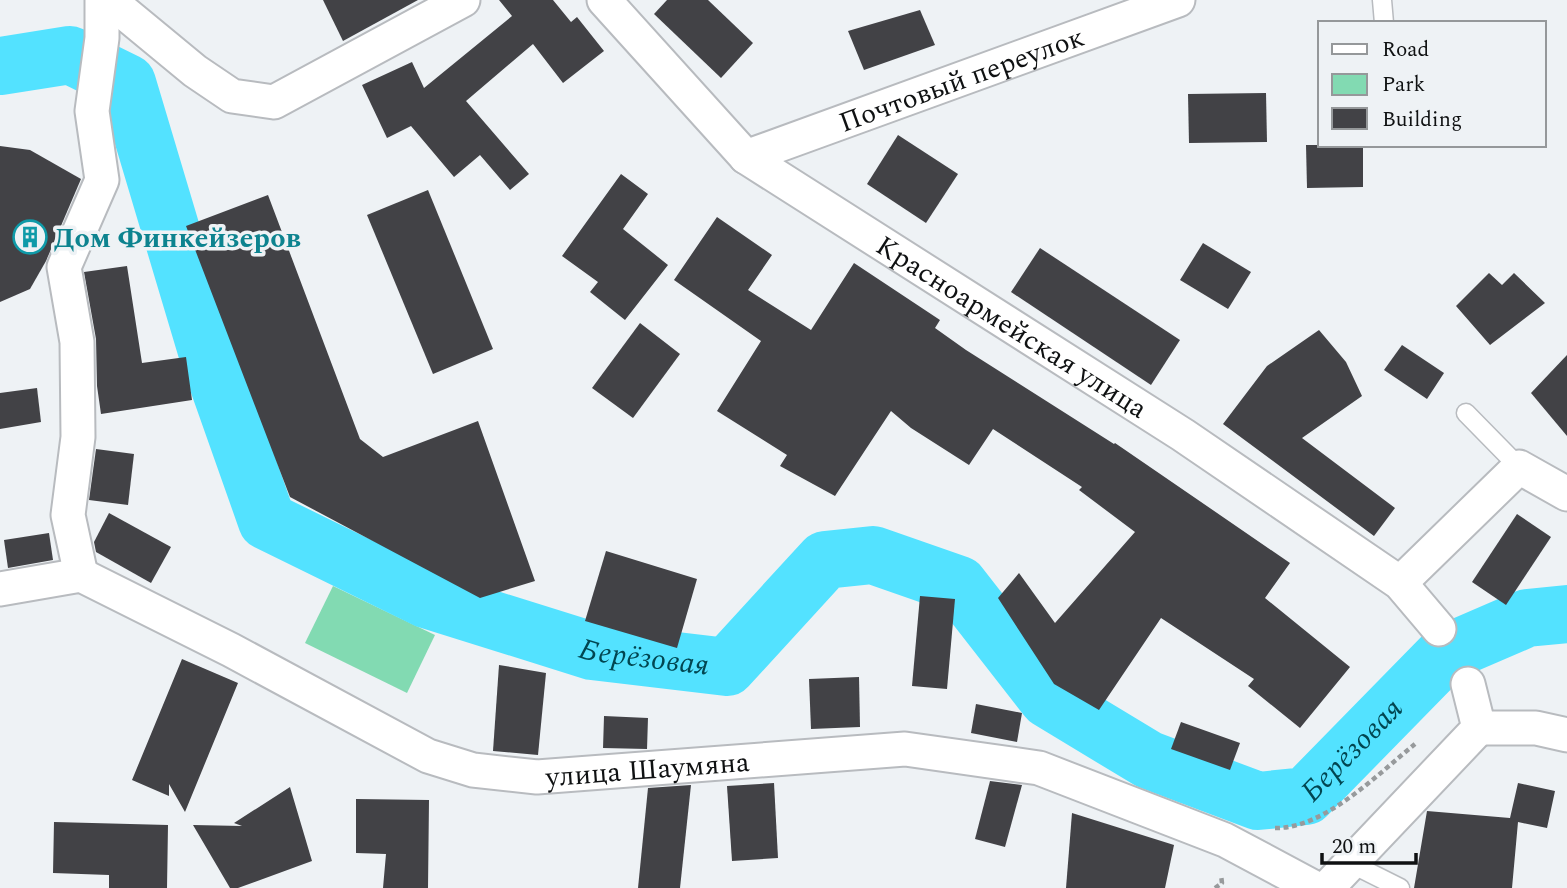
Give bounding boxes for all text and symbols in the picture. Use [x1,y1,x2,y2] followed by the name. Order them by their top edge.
[833,16,1090,145] street label: Почтовый переулок
[1318,21,1546,147] legend
[1382,34,1429,66] text: Road
[1382,69,1426,101] text: Park
[1382,104,1462,136] text: Building
[54,217,301,260] place label: Дом Финкейзеров
[11,218,49,256] building icon: Дом Финкейзеров
[867,225,1156,430] street label: Красноармейская улица
[573,626,712,689] water label: Берёзовая
[1290,688,1414,813] water label: Берёзовая
[543,741,751,799] street label: улица Шаумяна
[1322,822,1416,866] scale bar
[1332,831,1376,863] text: 20 m

